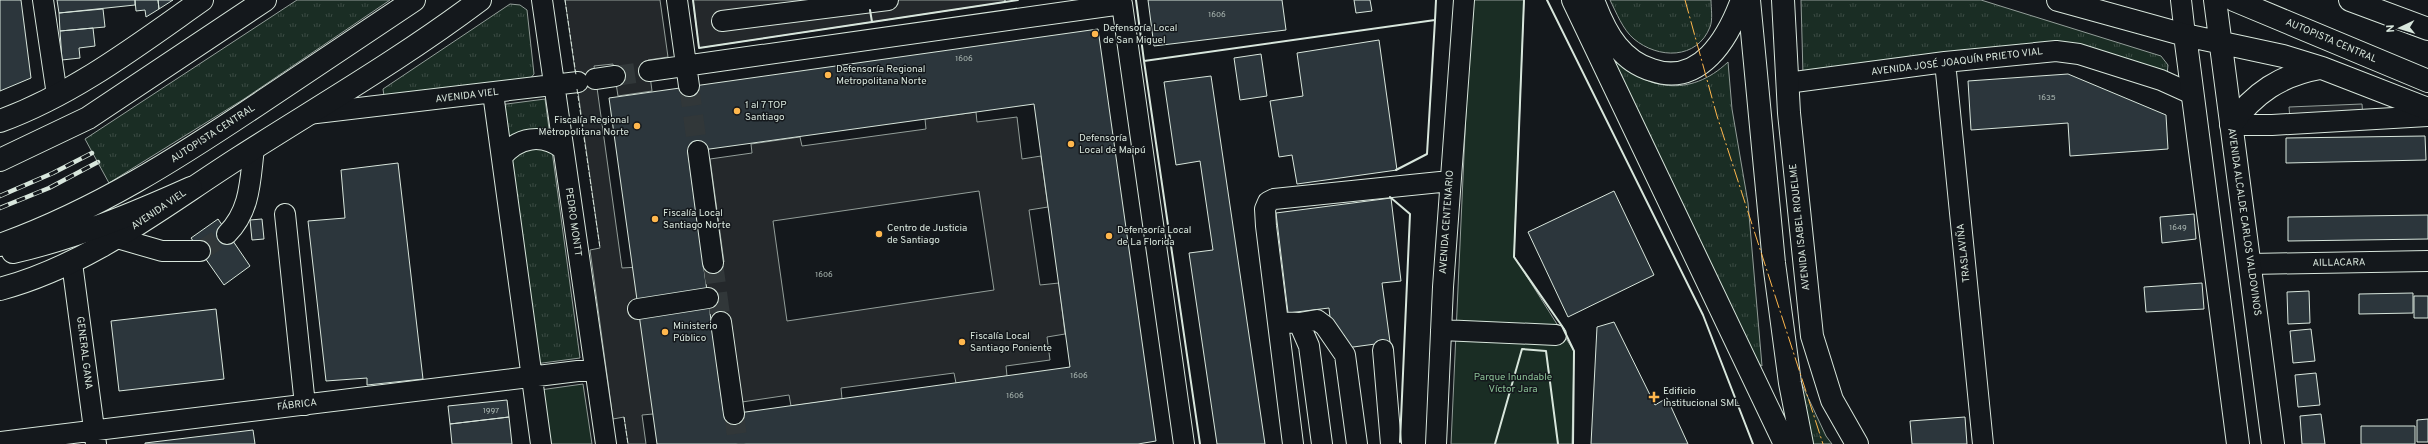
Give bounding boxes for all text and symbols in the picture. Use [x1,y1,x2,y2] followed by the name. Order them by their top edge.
[2380,8,2420,48] north arrow
[1208,10,1226,20] house number: 1606
[2283,16,2379,66] street label: AUTOPISTA CENTRAL
[1103,22,1177,47] place label: Defensoría Local de San Miguel
[2384,24,2398,33] text: N
[1090,29,1100,39] marker: Defensoría Local de San Miguel
[1870,45,2044,79] street label: AVENIDA JOSÉ JOAQUÍN PRIETO VIAL
[955,54,973,64] house number: 1606
[836,63,927,88] place label: Defensoría Regional Metropolitana Norte
[823,70,833,80] marker: Defensoría Regional Metropolitana Norte
[435,86,500,106] street label: AVENIDA VIEL
[2038,93,2056,103] house number: 1635
[745,99,787,124] place label: 1 al 7 TOP Santiago
[168,102,258,166] street label: AUTOPISTA CENTRAL
[732,106,742,116] marker: 1 al 7 TOP Santiago
[538,114,629,139] place label: Fiscalía Regional Metropolitana Norte
[632,121,642,131] marker: Fiscalía Regional Metropolitana Norte
[2224,127,2264,317] street label: AVENIDA ALCALDE CARLOS VALDOVINOS
[1079,132,1146,157] place label: Defensoría Local de Maipú
[1066,139,1076,149] marker: Defensoría Local de Maipú
[1787,163,1813,291] street label: AVENIDA ISABEL RIQUELME
[1437,169,1457,275] street label: AVENIDA CENTENARIO
[129,187,189,233] street label: AVENIDA VIEL
[562,187,584,257] street label: PEDRO MONTT
[663,207,731,232] place label: Fiscalía Local Santiago Norte
[650,214,660,224] marker: Fiscalía Local Santiago Norte
[887,222,967,247] place label: Centro de Justicia de Santiago
[1954,223,1974,283] street label: TRASLAVIÑA
[2169,223,2187,233] house number: 1649
[1117,224,1191,249] place label: Defensoría Local de La Florida
[874,229,884,239] marker: Centro de Justicia de Santiago
[1104,231,1114,241] marker: Defensoría Local de La Florida
[2312,256,2366,270] street label: AILLACARA
[815,270,833,280] house number: 1606
[73,316,95,390] street label: GENERAL GANA
[673,320,718,345] place label: Ministerio Público
[660,327,670,337] marker: Ministerio Público
[970,330,1052,355] place label: Fiscalía Local Santiago Poniente
[957,337,967,347] marker: Fiscalía Local Santiago Poniente
[1070,371,1088,381] house number: 1606
[1474,371,1552,396] park label: Parque Inundable Víctor Jara
[1663,385,1740,410] place label: Edificio Institucional SML
[1006,391,1024,401] house number: 1606
[1648,391,1660,403] marker: Edificio Institucional SML
[276,396,318,414] street label: FÁBRICA
[483,406,499,416] house number: 1997

